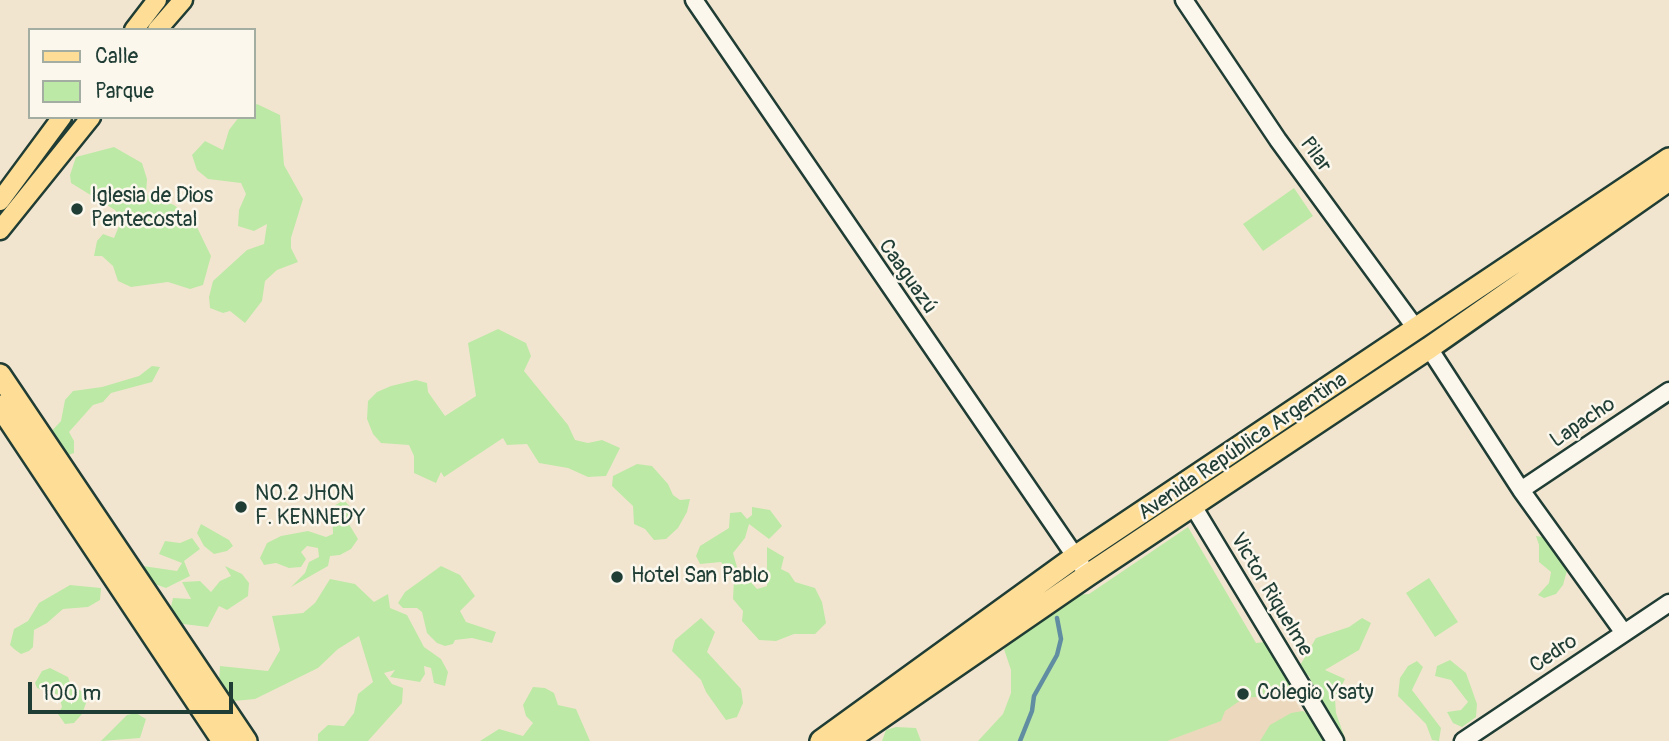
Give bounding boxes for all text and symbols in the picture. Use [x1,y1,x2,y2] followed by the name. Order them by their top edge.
[28,28,256,119] legend
[95,43,138,70] text: Calle
[95,78,154,105] text: Parque
[1294,132,1336,178] street label: Pilar
[91,184,213,234] place label: Iglesia de Dios Pentecostal
[69,201,85,217] marker: Iglesia de Dios Pentecostal
[872,235,942,319] street label: Caaguazú
[1134,368,1352,526] street label: Avenida República Argentina
[1546,392,1620,454] street label: Lapacho
[255,482,365,532] place label: NO.2 JHON F. KENNEDY
[233,499,249,515] marker: NO.2 JHON F. KENNEDY
[1224,529,1318,661] street label: Victor Riquelme
[631,564,769,590] place label: Hotel San Pablo
[609,569,625,585] marker: Hotel San Pablo
[1525,629,1583,679] street label: Cedro
[32,668,236,712] scale bar
[41,680,101,707] text: 100 m
[1257,681,1374,707] place label: Colegio Ysaty
[1235,686,1251,702] marker: Colegio Ysaty

